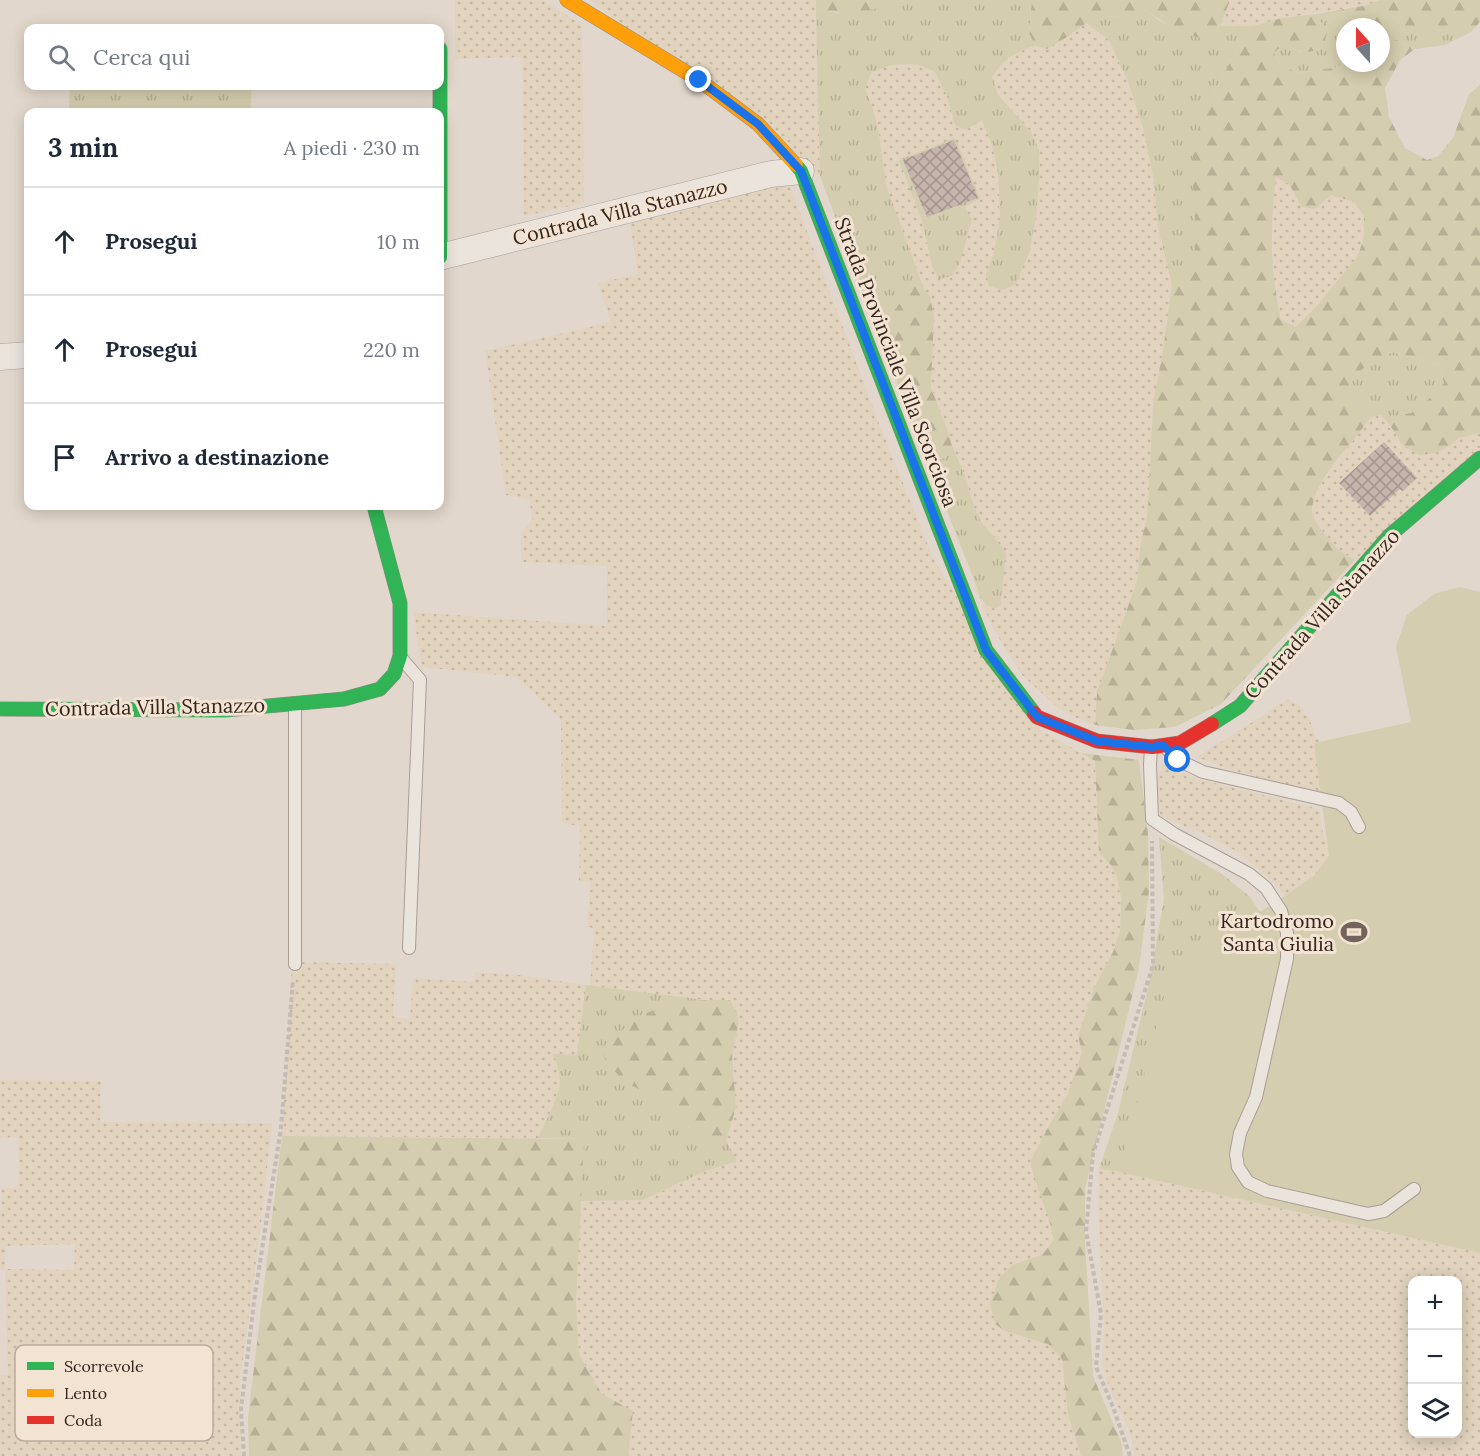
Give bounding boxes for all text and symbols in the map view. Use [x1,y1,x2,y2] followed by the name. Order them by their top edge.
[1336,18,1390,72] north arrow
[24,24,444,90] search box
[45,41,78,74] icon: search
[93,43,190,71] text: Cerca qui
[685,66,711,92] route end
[48,131,118,164] text: 3 min
[284,135,420,160] text: A piedi · 230 m
[510,173,730,250] street label: Contrada Villa Stanazzo
[830,214,963,510] street label: Strada Provinciale Villa Scorciosa
[48,225,81,258] icon: ahead
[105,227,197,255] text: Prosegui
[377,229,420,254] text: 10 m
[48,333,81,366] icon: ahead
[105,335,197,363] text: Prosegui
[363,337,420,362] text: 220 m
[48,441,81,474] icon: arrive
[105,443,329,471] text: Arrivo a destinazione
[1239,523,1405,704] street label: Contrada Villa Stanazzo
[45,692,265,721] street label: Contrada Villa Stanazzo
[1164,746,1190,772] route start
[1220,908,1334,956] place label: Kartodromo Santa Giulia
[1339,917,1369,947] sports icon: Kartodromo Santa Giulia
[1408,1276,1462,1438] map controls
[1408,1276,1462,1330] button: +
[1408,1330,1462,1384] button: −
[15,1345,213,1441] legend
[64,1356,144,1376] text: Scorrevole
[64,1383,107,1403] text: Lento
[1408,1384,1462,1438] button: layers
[64,1410,102,1430] text: Coda

